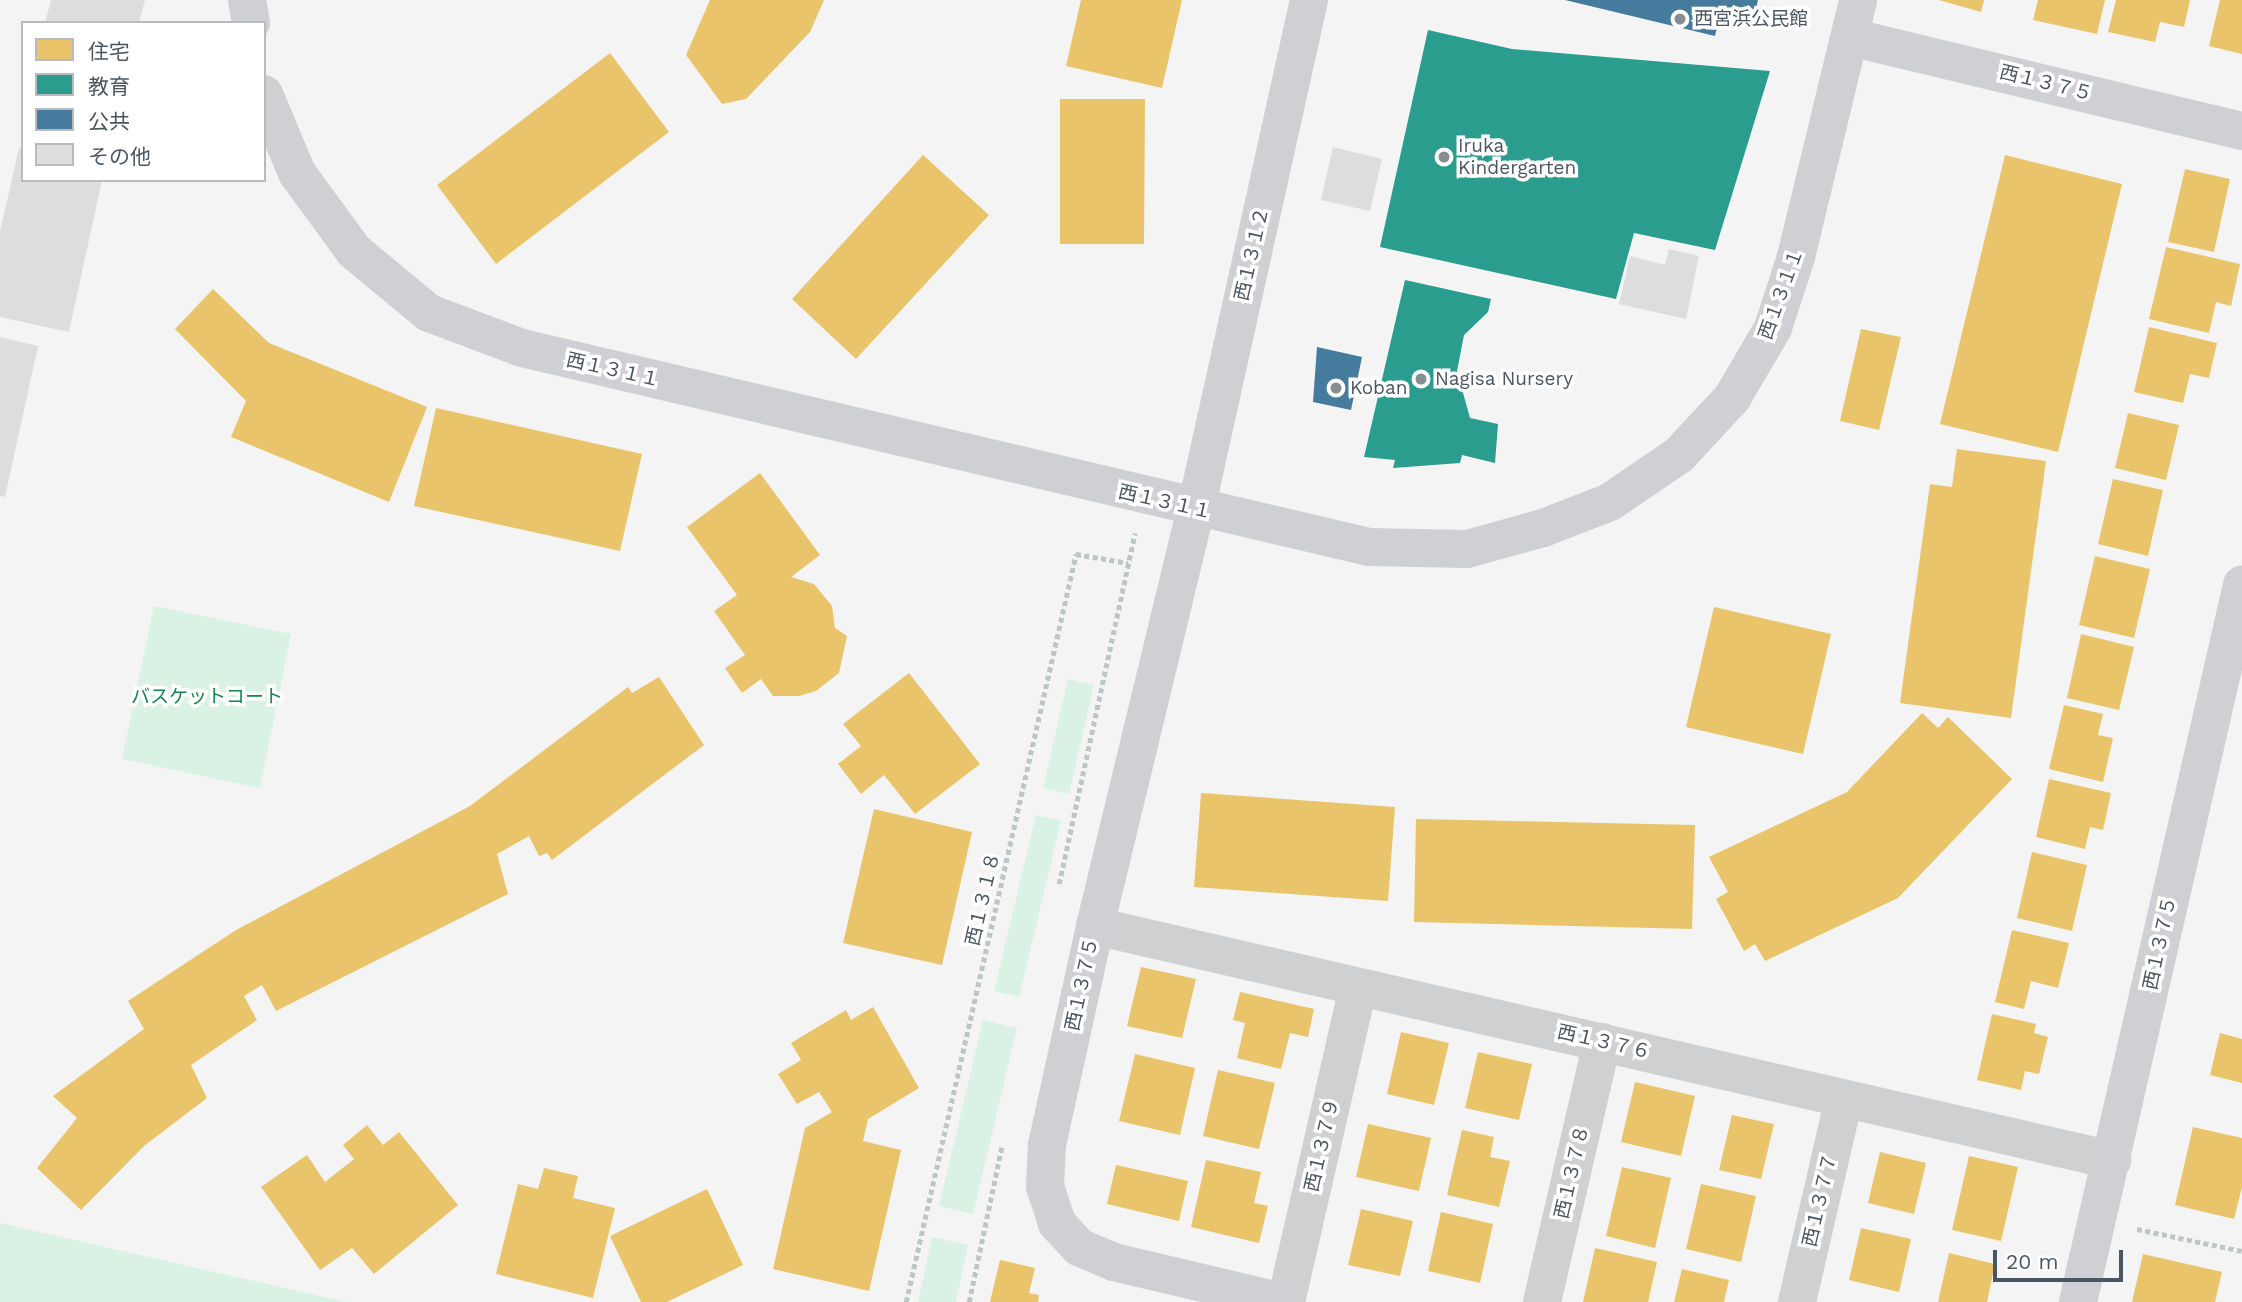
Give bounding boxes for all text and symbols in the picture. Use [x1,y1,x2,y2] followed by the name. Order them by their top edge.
[1694,8,1808,30] place label: 西宮浜公民館
[1672,11,1688,27] marker: 西宮浜公民館
[21,21,266,182] legend
[88,39,130,64] text: 住宅
[1997,60,2095,106] street label: 西１３７５
[88,74,130,99] text: 教育
[88,109,130,134] text: 公共
[1458,135,1576,179] place label: Iruka Kindergarten
[88,144,151,169] text: その他
[1436,149,1452,165] marker: Iruka Kindergarten
[1230,205,1274,303] street label: 西１３１２
[1754,245,1808,343] street label: 西１３１１
[564,348,662,392] street label: 西１３１１
[1435,368,1573,390] place label: Nagisa Nursery
[1413,371,1429,387] marker: Nagisa Nursery
[1350,377,1407,399] place label: Koban
[1328,380,1344,396] marker: Koban
[1116,480,1214,524] street label: 西１３１１
[131,686,283,708] park label: バスケットコート
[961,850,1005,948] street label: 西１３１８
[2139,894,2181,992] street label: 西１３７５
[1061,935,1103,1033] street label: 西１３７５
[1555,1020,1653,1064] street label: 西１３７６
[1300,1096,1344,1194] street label: 西１３７９
[1550,1123,1594,1221] street label: 西１３７８
[1798,1151,1842,1249] street label: 西１３７７
[1997,1236,2126,1280] scale bar
[2006,1249,2058,1274] text: 20 m

